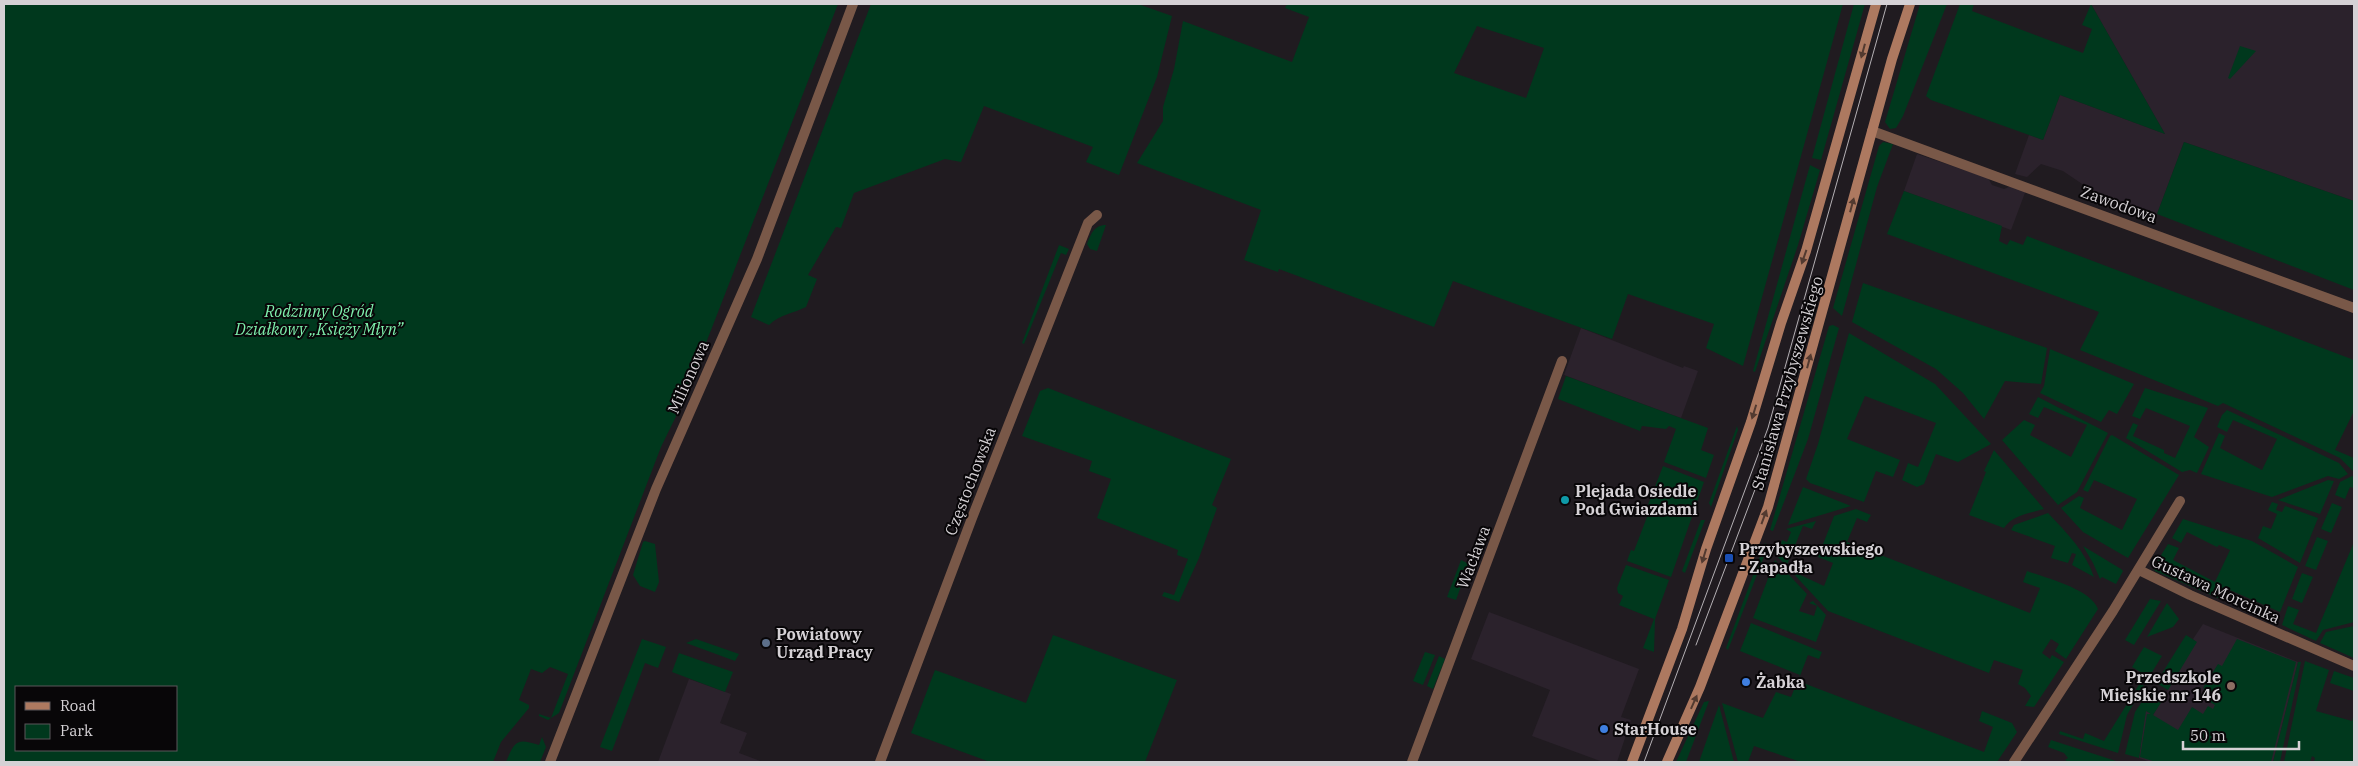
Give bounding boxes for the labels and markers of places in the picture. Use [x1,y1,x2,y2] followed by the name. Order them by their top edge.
[1575,481,1698,519] place label: Plejada Osiedle Pod Gwiazdami
[1559,494,1571,506] marker: Plejada Osiedle Pod Gwiazdami
[1739,539,1883,577] place label: Przybyszewskiego - Zapadła
[1723,552,1735,564] marker: Przybyszewskiego - Zapadła
[776,624,874,662] place label: Powiatowy Urząd Pracy
[760,637,772,649] marker: Powiatowy Urząd Pracy
[2100,667,2221,705] place label: Przedszkole Miejskie nr 146
[1756,672,1805,692] place label: Żabka
[1740,676,1752,688] marker: Żabka
[2225,680,2237,692] marker: Przedszkole Miejskie nr 146
[1614,719,1697,739] place label: StarHouse
[1598,723,1610,735] marker: StarHouse

